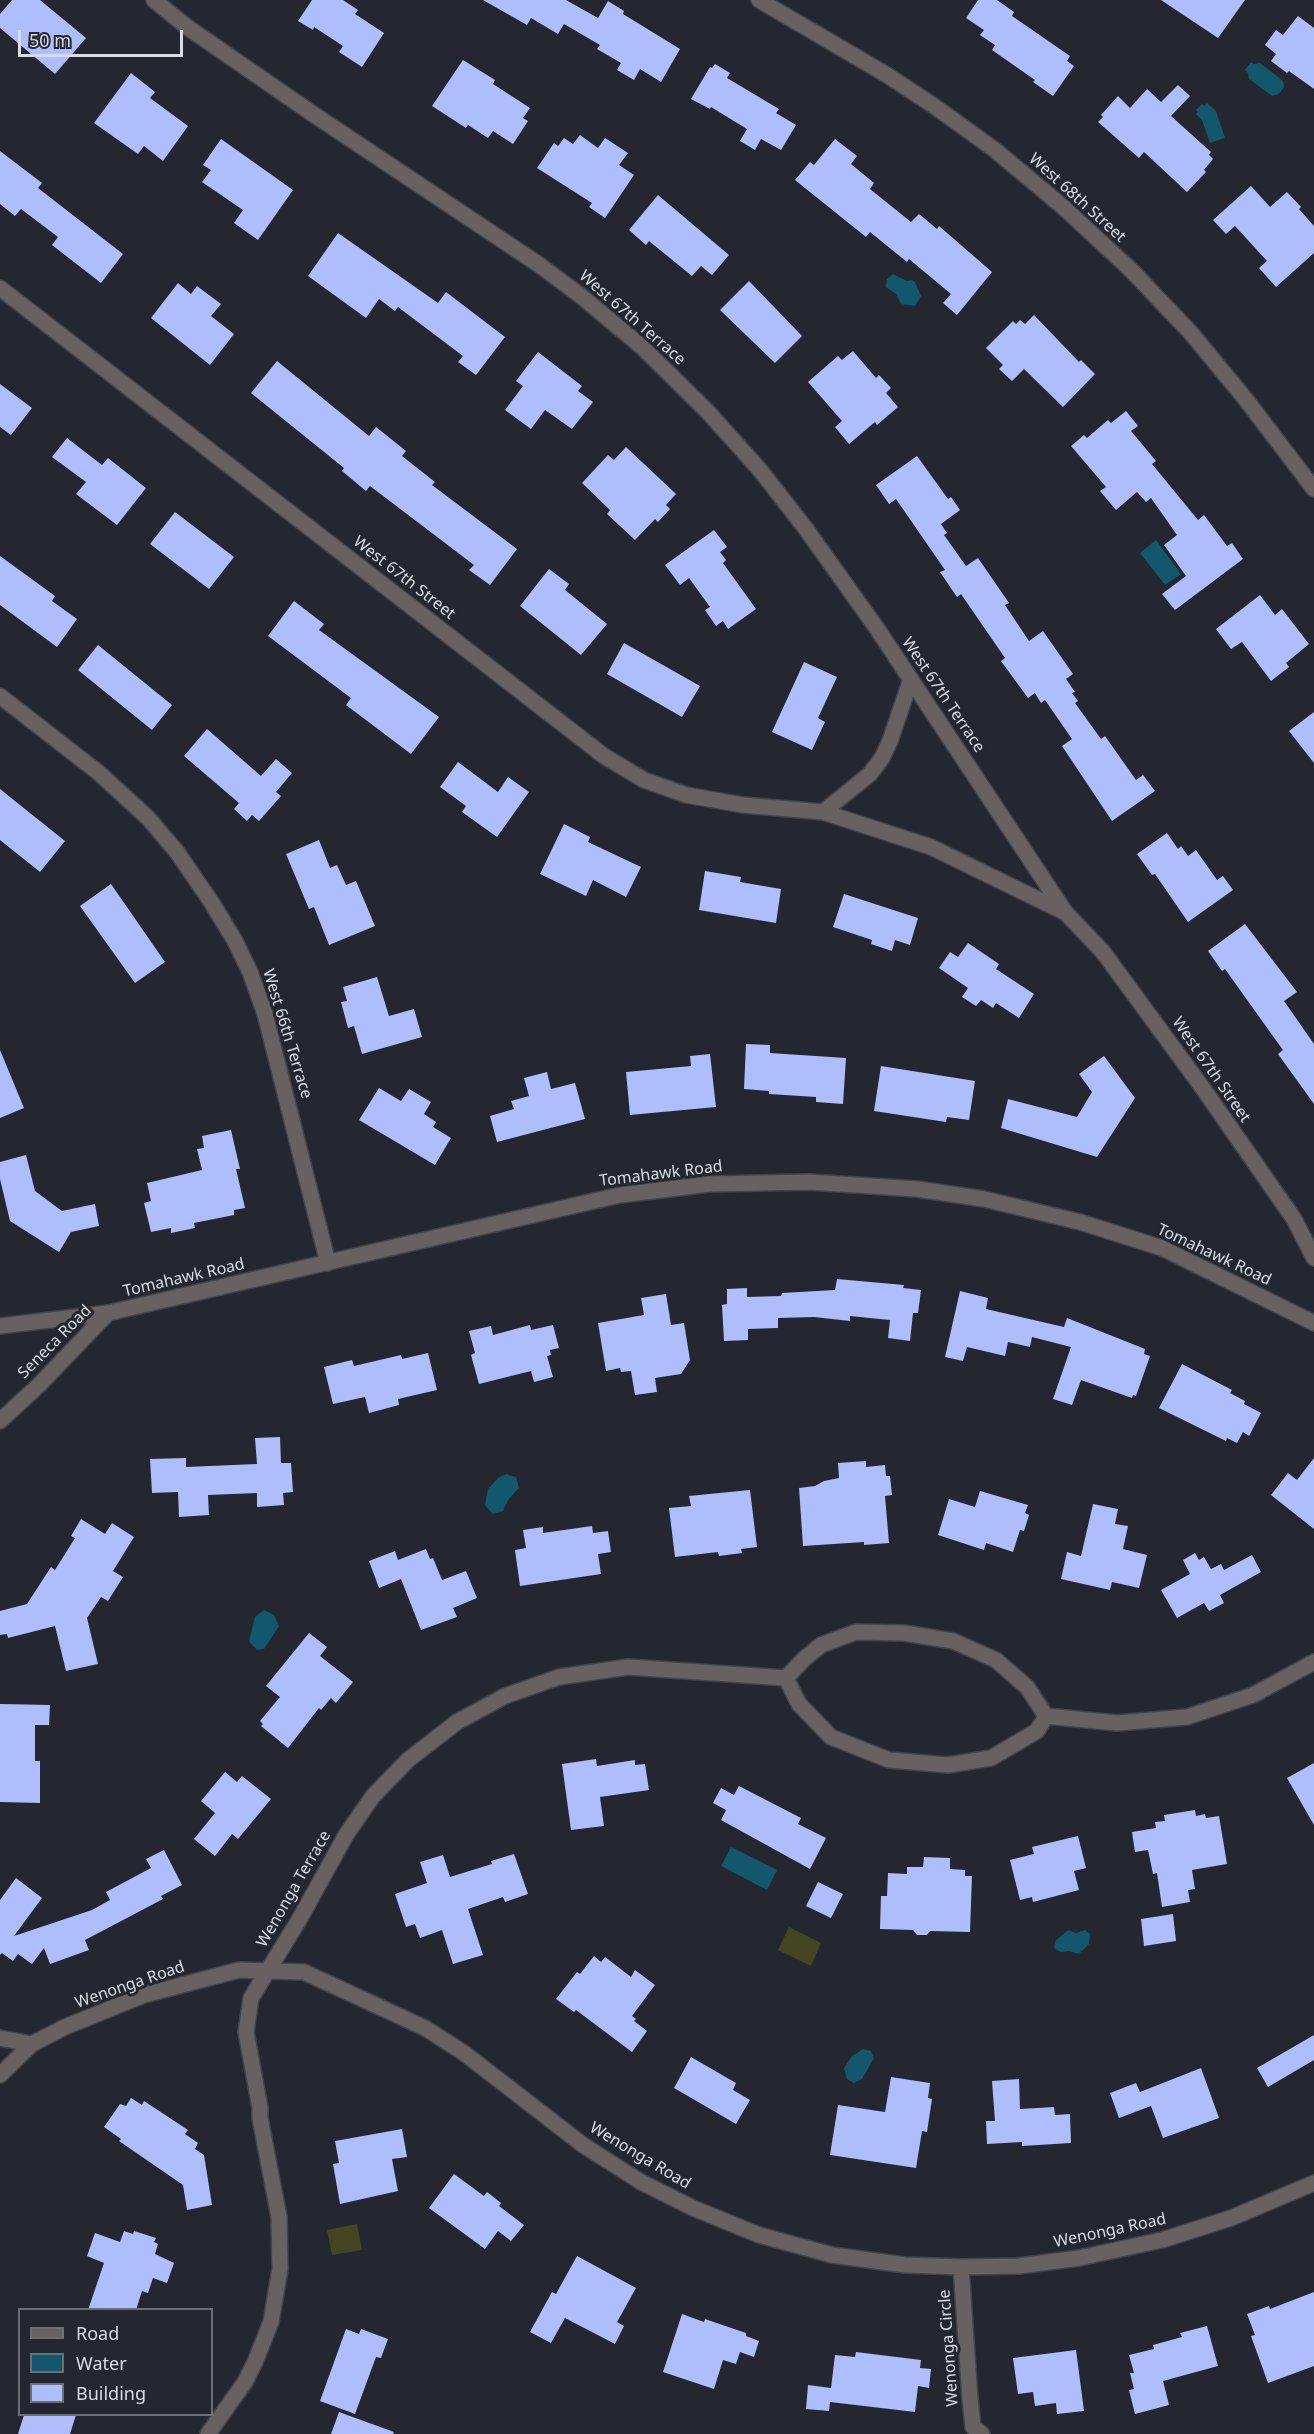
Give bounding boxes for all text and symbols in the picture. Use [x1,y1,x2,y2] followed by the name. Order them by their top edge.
[21,18,186,56] scale bar
[29,28,71,52] text: 50 m
[1025,149,1129,247] street label: West 68th Street
[575,267,689,369] street label: West 67th Terrace
[349,532,459,624] street label: West 67th Street
[897,634,989,756] street label: West 67th Terrace
[258,967,316,1101] street label: West 66th Terrace
[1168,1014,1254,1126] street label: West 67th Street
[598,1157,724,1191] street label: Tomahawk Road
[1154,1220,1274,1290] street label: Tomahawk Road
[121,1255,247,1301] street label: Tomahawk Road
[14,1301,96,1383] street label: Seneca Road
[253,1827,335,1951] street label: Wenonga Terrace
[73,1957,187,2013] street label: Wenonga Road
[586,2118,694,2194] street label: Wenonga Road
[1052,2210,1168,2252] street label: Wenonga Road
[935,2289,963,2407] street label: Wenonga Circle
[18,2308,213,2416] legend
[76,2321,119,2345] text: Road
[76,2351,127,2375] text: Water
[76,2381,146,2405] text: Building

